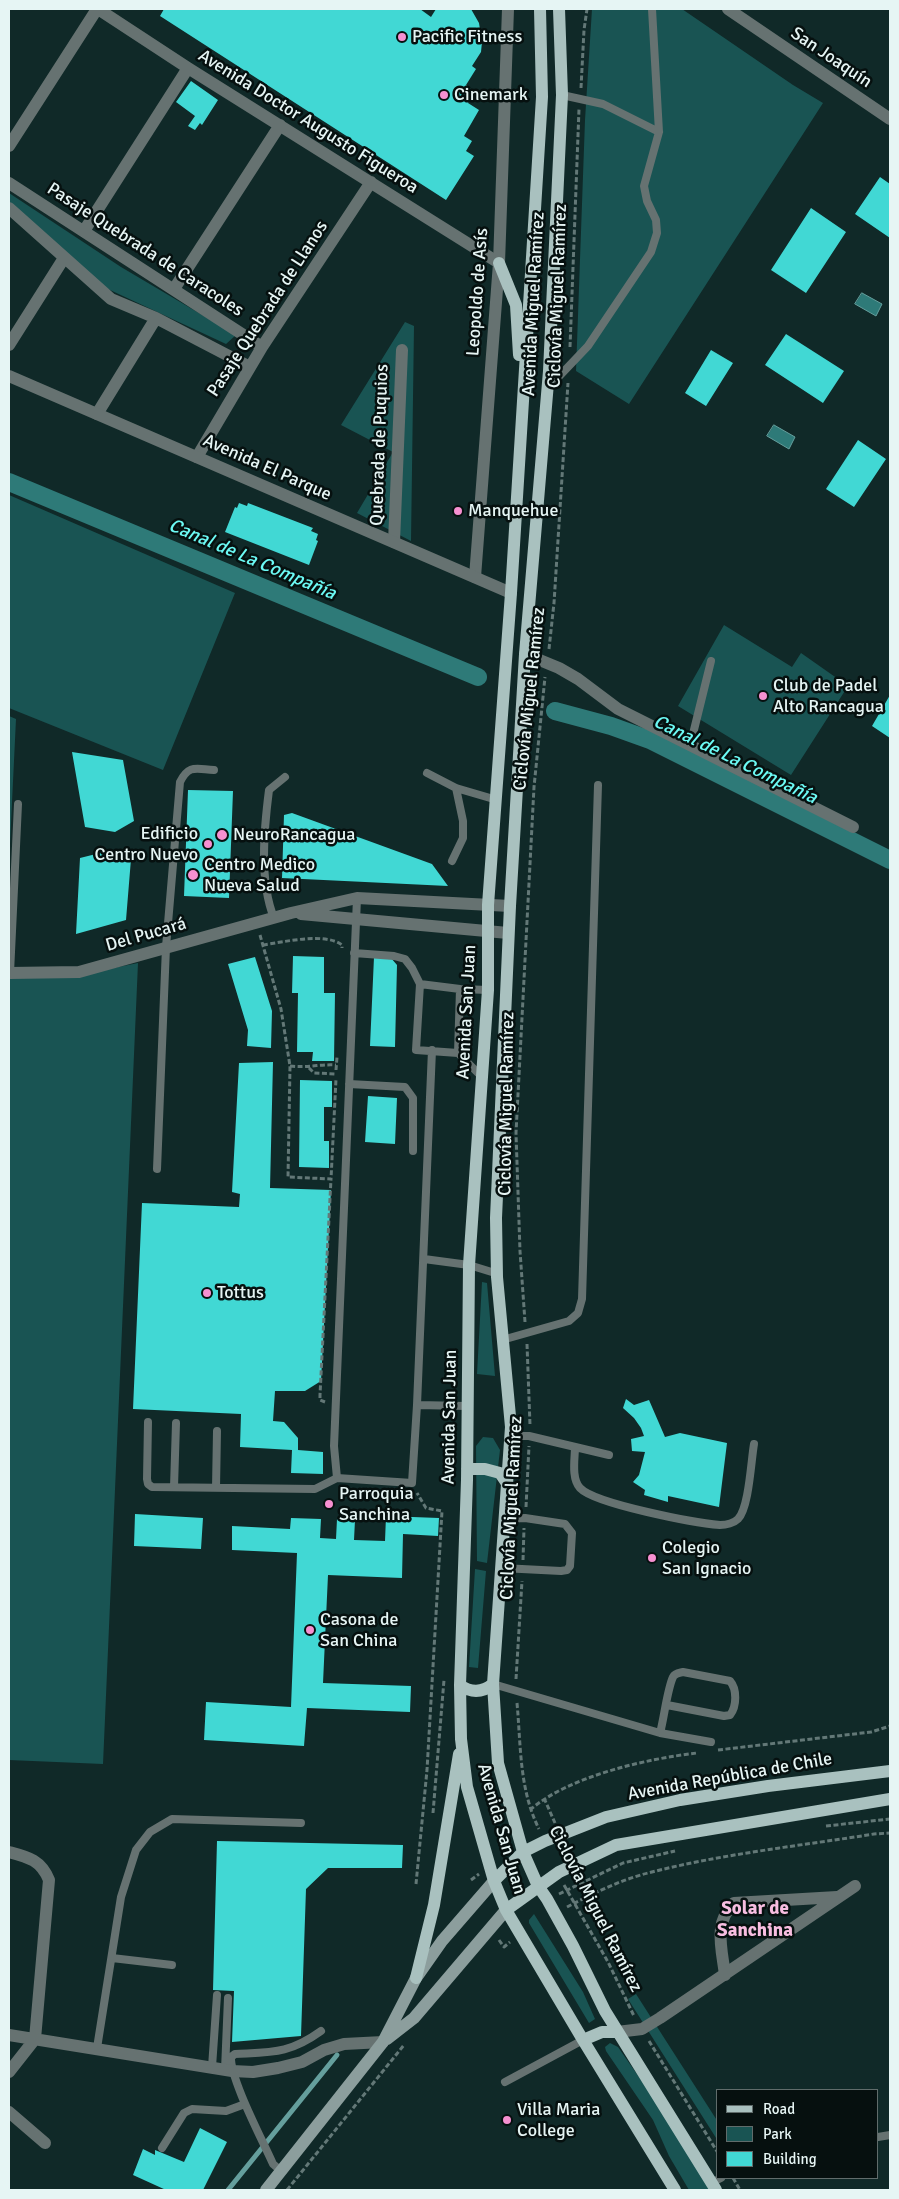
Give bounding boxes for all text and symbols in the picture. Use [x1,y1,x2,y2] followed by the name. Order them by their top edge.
[786,23,876,93] street label: San Joaquín
[412,26,522,48] place label: Pacific Fitness
[396,31,408,43] marker: Pacific Fitness
[194,45,422,199] street label: Avenida Doctor Augusto Figueroa
[454,84,528,106] place label: Cinemark
[438,89,450,101] marker: Cinemark
[43,178,247,322] street label: Pasaje Quebrada de Caracoles
[544,204,572,388] street label: Ciclovía Miguel Ramírez
[518,211,550,397] street label: Avenida Miguel Ramírez
[203,217,333,401] street label: Pasaje Quebrada de Llanos
[463,227,493,357] street label: Leopoldo de Asís
[366,364,394,526] street label: Quebrada de Puquios
[199,430,335,506] street label: Avenida El Parque
[468,500,558,522] place label: Manquehue
[452,505,464,517] marker: Manquehue
[165,514,339,606] water label: Canal de La Compañía
[510,606,550,792] street label: Ciclovía Miguel Ramírez
[773,675,884,718] place label: Club de Padel Alto Rancagua
[757,690,769,702] marker: Club de Padel Alto Rancagua
[649,710,821,810] water label: Canal de La Compañía
[94,823,198,866] place label: Edificio Centro Nuevo
[233,824,355,846] place label: NeuroRancagua
[215,828,229,842] marker: NeuroRancagua
[202,838,214,850] marker: Edificio Centro Nuevo
[204,854,315,896] place label: Centro Medico Nueva Salud
[186,868,200,882] marker: Centro Medico Nueva Salud
[103,913,189,957] street label: Del Pucará
[453,944,481,1080] street label: Avenida San Juan
[495,1012,519,1196] street label: Ciclovía Miguel Ramírez
[217,1282,264,1304] place label: Tottus
[201,1287,213,1299] marker: Tottus
[438,1349,462,1485] street label: Avenida San Juan
[496,1416,528,1600] street label: Ciclovía Miguel Ramírez
[339,1483,414,1526] place label: Parroquia Sanchina
[323,1498,335,1510] marker: Parroquia Sanchina
[662,1537,751,1580] place label: Colegio San Ignacio
[646,1552,658,1564] marker: Colegio San Ignacio
[320,1609,399,1652] place label: Casona de San China
[304,1624,316,1636] marker: Casona de San China
[626,1748,834,1806] street label: Avenida República de Chile
[472,1761,530,1897] street label: Avenida San Juan
[544,1822,646,1996] street label: Ciclovía Miguel Ramírez
[717,1898,793,1942] district label: Solar de Sanchina
[716,2089,879,2179] legend
[517,2099,600,2142] place label: Villa Maria College
[763,2100,795,2118] text: Road
[501,2114,513,2126] marker: Villa Maria College
[763,2125,792,2143] text: Park
[763,2150,817,2168] text: Building

